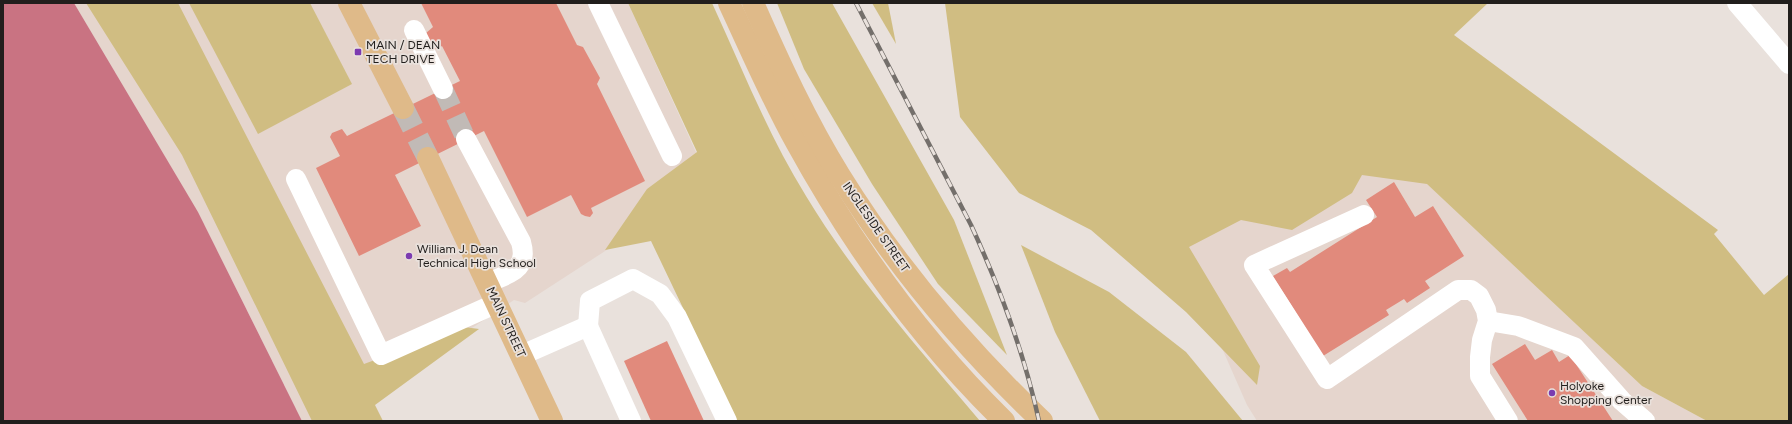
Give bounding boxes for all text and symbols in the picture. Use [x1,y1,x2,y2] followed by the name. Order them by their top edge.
[366,38,440,66] place label: MAIN / DEAN TECH DRIVE
[353,47,363,57] marker: MAIN / DEAN TECH DRIVE
[840,179,912,275] street label: INGLESIDE STREET
[417,242,536,270] place label: William J. Dean Technical High School
[404,251,414,261] marker: William J. Dean Technical High School
[484,285,529,360] street label: MAIN STREET
[1560,379,1652,407] place label: Holyoke Shopping Center
[1547,388,1557,398] marker: Holyoke Shopping Center

